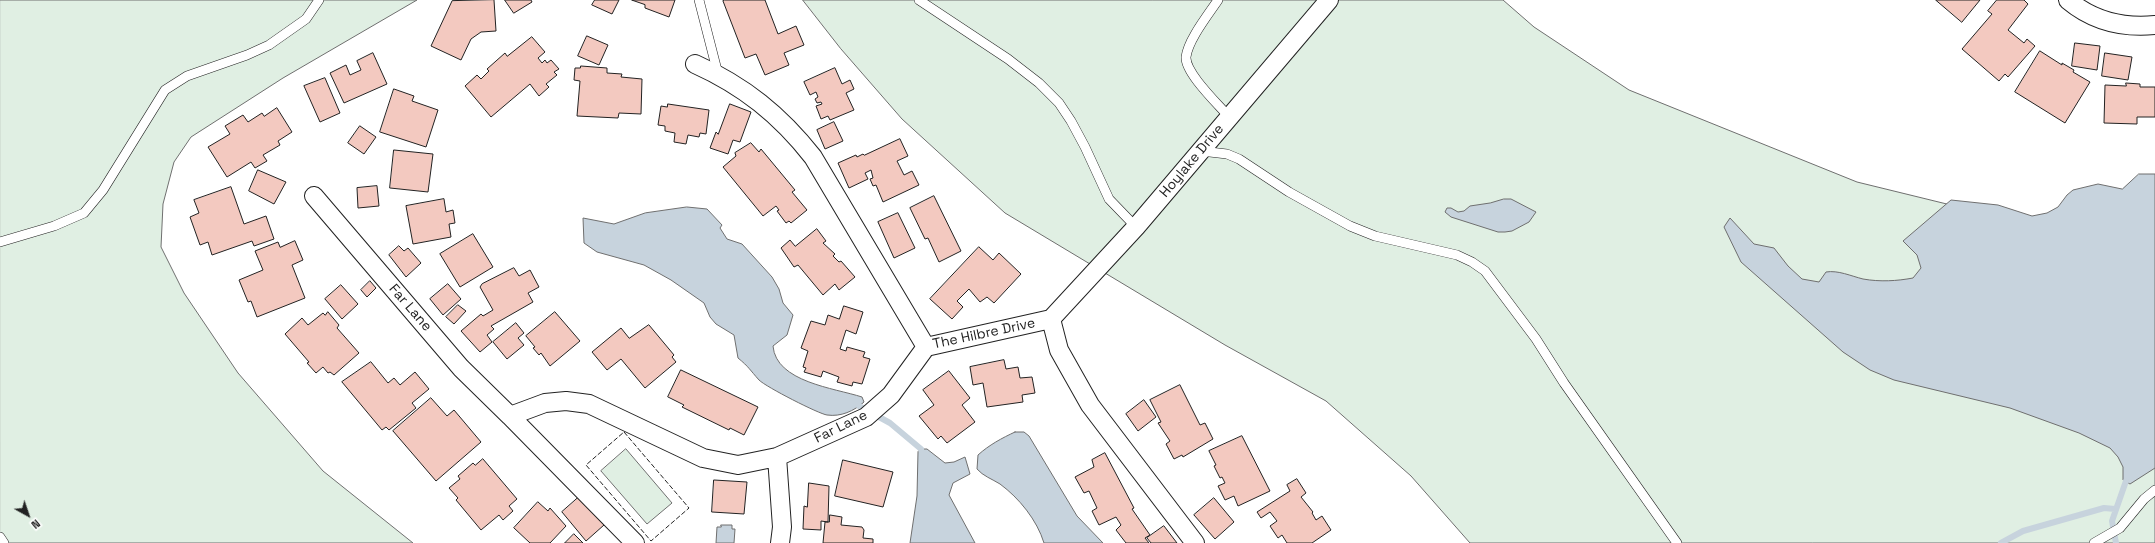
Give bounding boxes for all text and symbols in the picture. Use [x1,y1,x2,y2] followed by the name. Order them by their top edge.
[1156,121,1228,201] street label: Hoylake Drive
[385,281,435,335] street label: Far Lane
[931,315,1037,353] street label: The Hilbre Drive
[812,407,870,447] street label: Far Lane
[8,495,48,535] north arrow
[28,516,43,532] text: N

